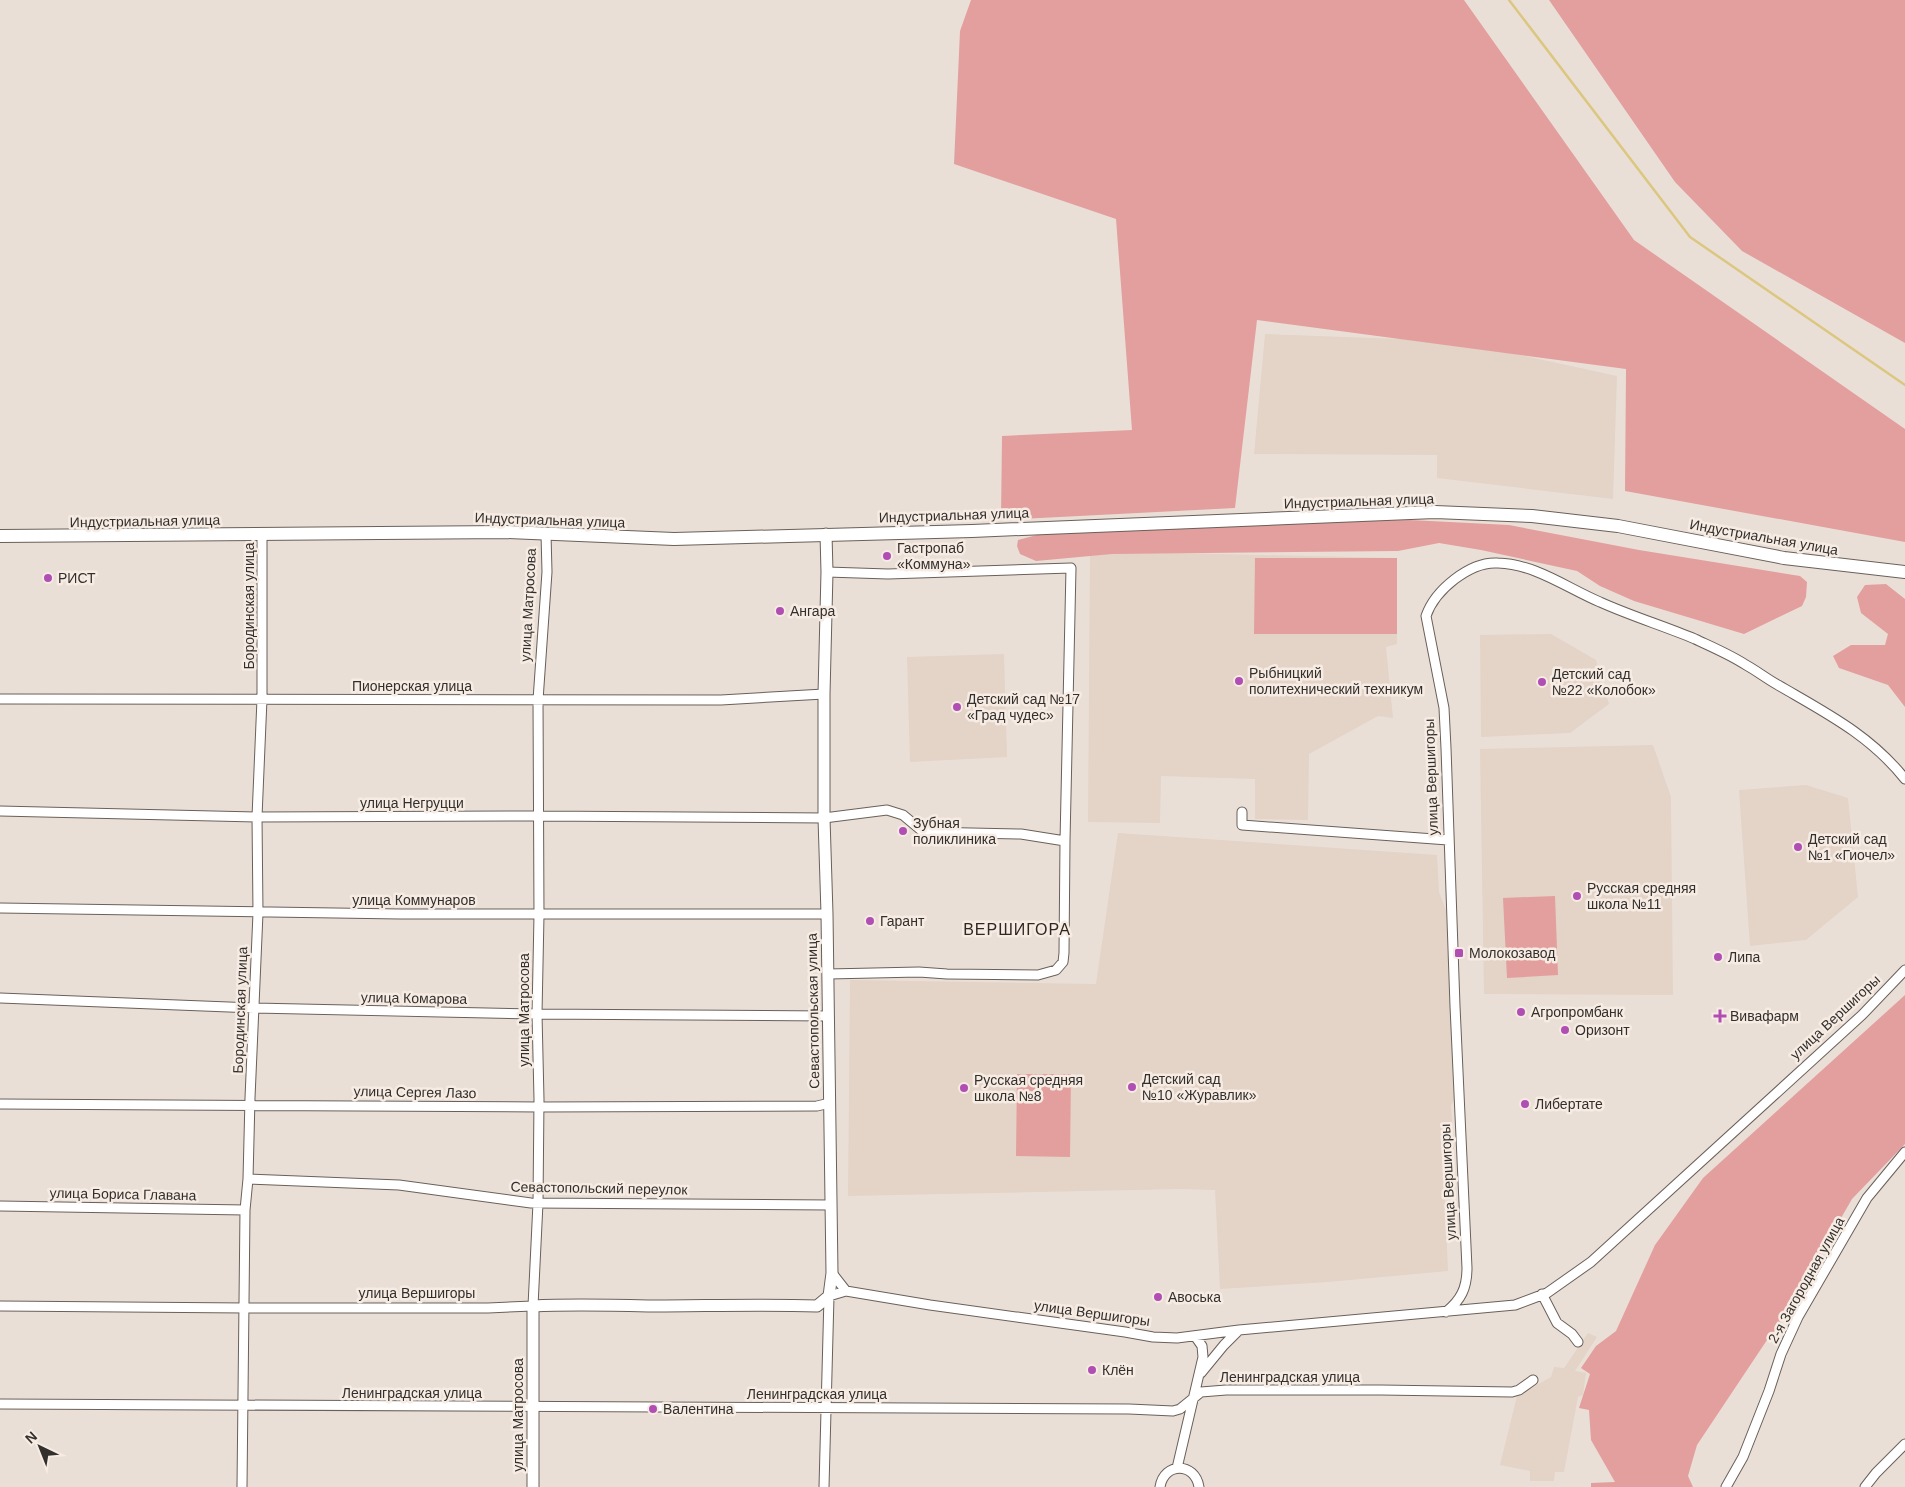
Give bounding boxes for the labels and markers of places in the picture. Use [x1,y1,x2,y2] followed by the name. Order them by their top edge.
[897,540,971,572] place label: Гастропаб «Коммуна»
[881,550,893,562] marker: Гастропаб «Коммуна»
[58,570,96,586] place label: РИСТ
[42,572,54,584] marker: РИСТ
[790,603,835,619] place label: Ангара
[774,605,786,617] marker: Ангара
[1249,665,1423,697] place label: Рыбницкий политехнический техникум
[1552,666,1656,698] place label: Детский сад №22 «Колобок»
[1233,675,1245,687] marker: Рыбницкий политехнический техникум
[1536,676,1548,688] marker: Детский сад №22 «Колобок»
[967,691,1080,723] place label: Детский сад №17 «Град чудес»
[951,701,963,713] marker: Детский сад №17 «Град чудес»
[913,815,996,847] place label: Зубная поликлиника
[897,825,909,837] marker: Зубная поликлиника
[1808,831,1895,863] place label: Детский сад №1 «Гиочел»
[1792,841,1804,853] marker: Детский сад №1 «Гиочел»
[1587,880,1696,912] place label: Русская средняя школа №11
[1571,890,1583,902] marker: Русская средняя школа №11
[880,913,925,929] place label: Гарант
[864,915,876,927] marker: Гарант
[1469,945,1555,961] place label: Молокозавод
[1453,947,1465,959] marker: Молокозавод
[1728,949,1761,965] place label: Липа
[1712,951,1724,963] marker: Липа
[1531,1004,1624,1020] place label: Агропромбанк
[1515,1006,1527,1018] marker: Агропромбанк
[1730,1008,1799,1024] place label: Вивафарм
[1714,1010,1726,1022] marker: Вивафарм
[1575,1022,1630,1038] place label: Оризонт
[1559,1024,1571,1036] marker: Оризонт
[1142,1071,1257,1103] place label: Детский сад №10 «Журавлик»
[974,1072,1083,1104] place label: Русская средняя школа №8
[1126,1081,1138,1093] marker: Детский сад №10 «Журавлик»
[958,1082,970,1094] marker: Русская средняя школа №8
[1535,1096,1603,1112] place label: Либертате
[1519,1098,1531,1110] marker: Либертате
[1168,1289,1221,1305] place label: Авоська
[1152,1291,1164,1303] marker: Авоська
[1102,1362,1134,1378] place label: Клён
[1086,1364,1098,1376] marker: Клён
[663,1401,734,1417] place label: Валентина
[647,1403,659,1415] marker: Валентина

